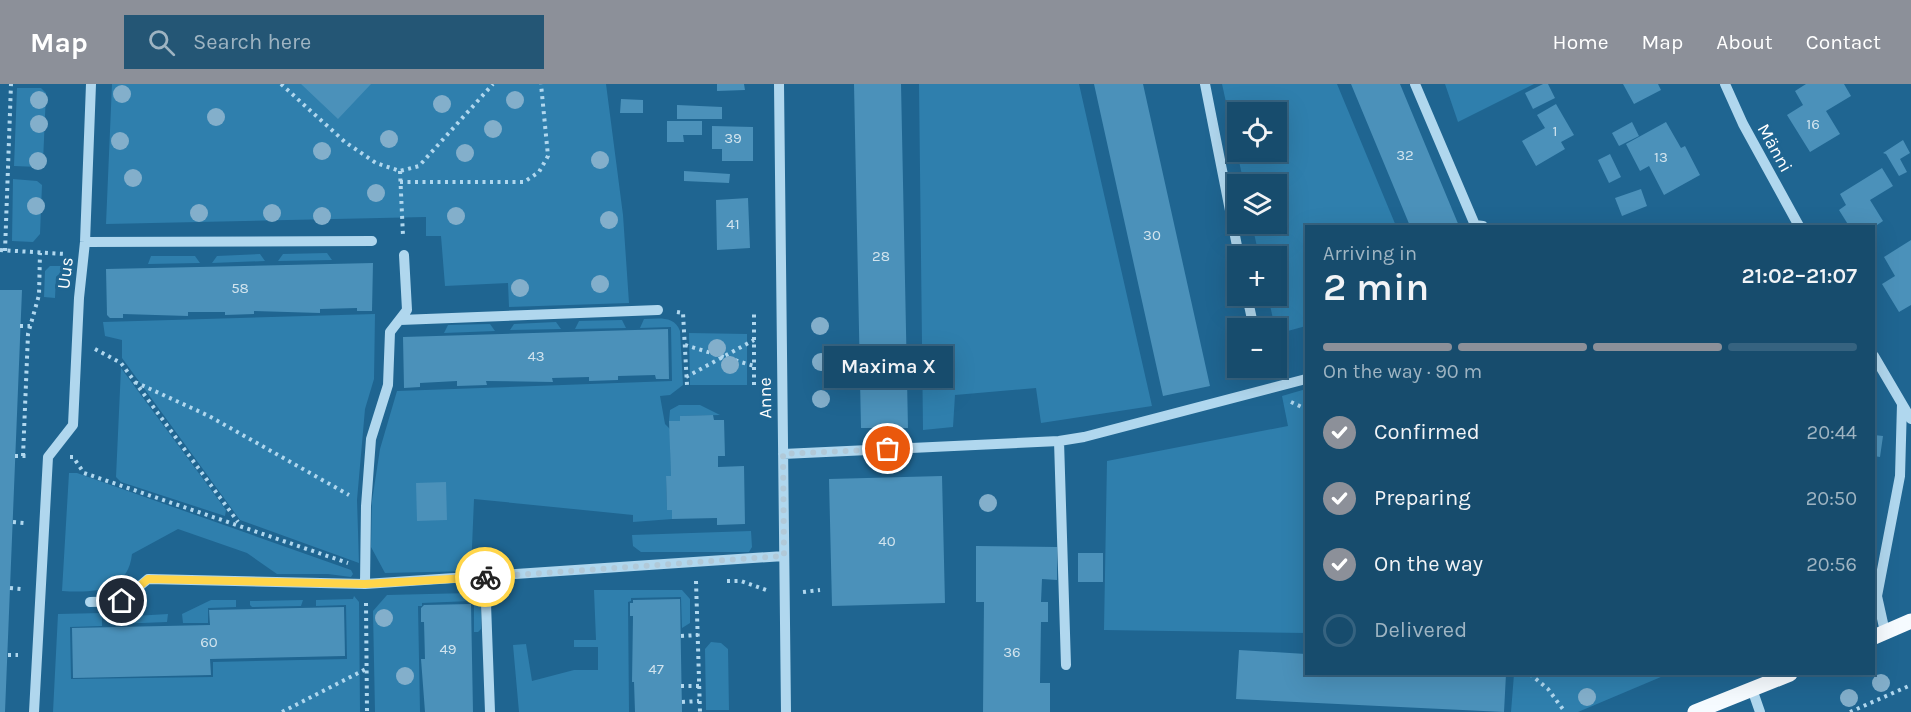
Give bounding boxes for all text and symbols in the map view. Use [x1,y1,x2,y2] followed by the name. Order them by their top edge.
[124,15,544,69] search box
[30,26,88,59] text: Map
[145,26,178,59] icon: search
[193,29,311,55] text: Search here
[1553,30,1609,54] text: Home
[1642,30,1683,54] text: Map
[1716,30,1773,54] text: About
[1806,30,1881,54] text: Contact
[1227,102,1287,378] map controls
[1227,102,1287,162] button: locate
[1806,115,1820,133] house number: 16
[1753,120,1797,176] street label: Männi
[1553,122,1557,140] house number: 1
[724,129,742,147] house number: 39
[1396,146,1414,164] house number: 32
[1654,148,1668,166] house number: 13
[1227,174,1287,234] button: layers
[726,215,740,233] house number: 41
[1143,226,1161,244] house number: 30
[1323,242,1417,265] text: Arriving in
[1227,246,1287,306] button: +
[872,247,890,265] house number: 28
[52,256,78,290] street label: Uus
[1741,263,1857,289] text: 21:02–21:07
[1323,264,1429,310] text: 2 min
[231,279,249,297] house number: 58
[1227,318,1287,378] button: −
[527,347,545,365] house number: 43
[824,347,952,389] callout: Maxima X
[841,355,936,378] text: Maxima X
[1323,360,1482,383] text: On the way · 90 m
[754,377,776,419] street label: Anne
[1323,416,1356,449] icon: check
[1374,419,1480,445] text: Confirmed
[1807,421,1857,444] text: 20:44
[862,423,913,474] pin
[871,432,904,465] icon: bag
[1323,482,1356,515] icon: check
[1374,485,1471,511] text: Preparing
[1806,487,1857,510] text: 20:50
[878,532,896,550] house number: 40
[455,547,515,607] courier
[1323,548,1356,581] icon: check
[1374,551,1483,577] text: On the way
[1806,553,1857,576] text: 20:56
[469,561,502,594] icon: bike
[96,575,147,626] pin
[105,584,138,617] icon: home
[1374,617,1467,643] text: Delivered
[200,633,218,651] house number: 60
[439,640,457,658] house number: 49
[1003,643,1021,661] house number: 36
[648,660,664,678] house number: 47

